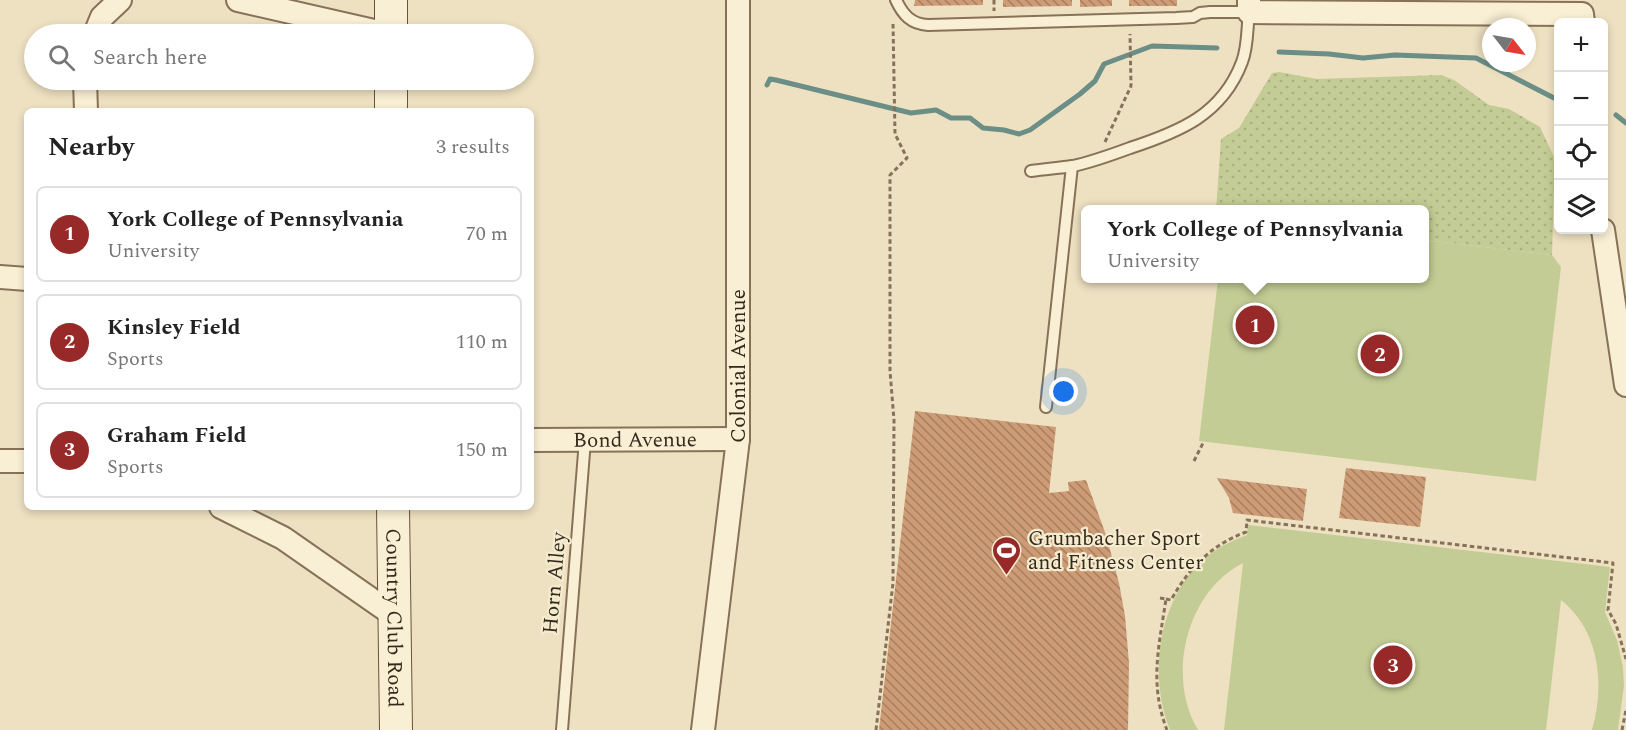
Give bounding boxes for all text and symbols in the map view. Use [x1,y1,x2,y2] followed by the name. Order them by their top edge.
[1482,18,1536,72] north arrow
[1554,18,1608,234] map controls
[1554,18,1608,72] button: +
[24,24,534,90] search box
[45,41,78,74] icon: search
[93,41,207,74] text: Search here
[1554,72,1608,126] button: −
[1554,126,1608,180] button: locate
[48,127,134,167] text: Nearby
[436,132,510,162] text: 3 results
[1554,180,1608,234] button: layers
[107,203,403,236] text: York College of Pennsylvania
[1081,205,1429,283] popup
[1107,213,1403,246] text: York College of Pennsylvania
[64,219,75,249] text: 1
[466,219,508,249] text: 70 m
[107,236,199,266] text: University
[1107,246,1199,276] text: University
[723,289,755,443] street label: Colonial Avenue
[1236,302,1274,348] pin: 1
[107,311,241,344] text: Kinsley Field
[64,327,75,357] text: 2
[456,327,508,357] text: 110 m
[1360,332,1400,376] pin: 2
[107,344,164,374] text: Sports
[1049,377,1078,406] your location
[107,419,247,452] text: Graham Field
[573,424,697,457] street label: Bond Avenue
[64,435,75,465] text: 3
[456,435,508,465] text: 150 m
[107,452,164,482] text: Sports
[1028,523,1204,579] place label: Grumbacher Sport and Fitness Center
[376,528,411,708] street label: Country Club Road
[535,530,575,635] street label: Horn Alley
[991,534,1023,576] sports icon: Grumbacher Sport and Fitness Center
[1374,642,1412,688] pin: 3

